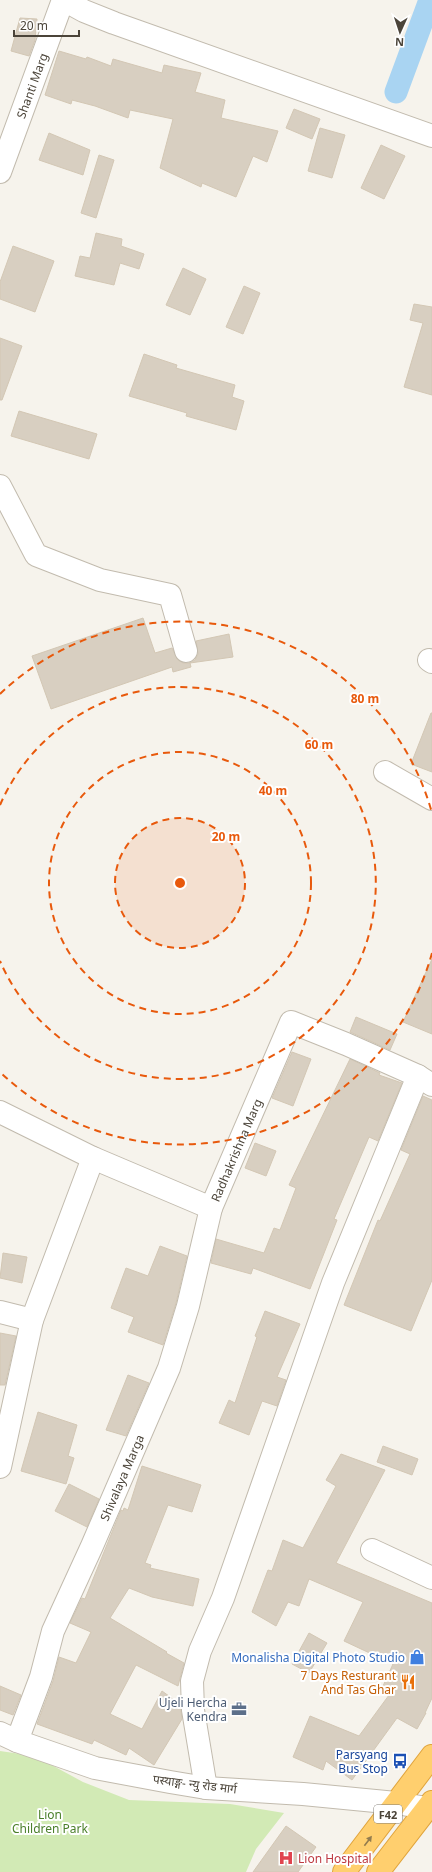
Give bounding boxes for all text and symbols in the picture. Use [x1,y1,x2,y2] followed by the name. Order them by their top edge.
[14,12,79,38] scale bar
[380,12,420,52] north arrow
[20,17,48,34] text: 20 m
[395,35,404,50] text: N
[12,50,51,121] street label: Shanti Marg
[351,690,379,707] text: 80 m
[305,736,333,753] text: 60 m
[259,782,287,799] text: 40 m
[212,828,240,845] text: 20 m
[173,876,187,890] centre of rings
[206,1096,266,1204] street label: Radhakrishna Marg
[95,1432,148,1523] street label: Shivalaya Marga
[408,1648,426,1666] shop icon: Monalisha Digital Photo Studio
[231,1649,405,1666] place label: Monalisha Digital Photo Studio
[301,1667,397,1698] place label: 7 Days Resturant And Tas Ghar
[399,1673,417,1691] restaurant icon: 7 Days Resturant And Tas Ghar
[159,1694,227,1725] place label: Ujeli Hercha Kendra
[230,1700,248,1718] office icon: Ujeli Hercha Kendra
[336,1746,388,1777] place label: Parsyang Bus Stop
[391,1752,409,1770] bus stop icon: Parsyang Bus Stop
[152,1770,239,1798] street label: पस्याङ्ग- न्यु रोड मार्ग
[374,1805,402,1823] road number: F42
[12,1806,89,1837] park label: Lion Children Park
[364,1836,372,1846] one-way arrow
[277,1849,295,1867] hospital icon: Lion Hospital
[298,1850,372,1867] place label: Lion Hospital

